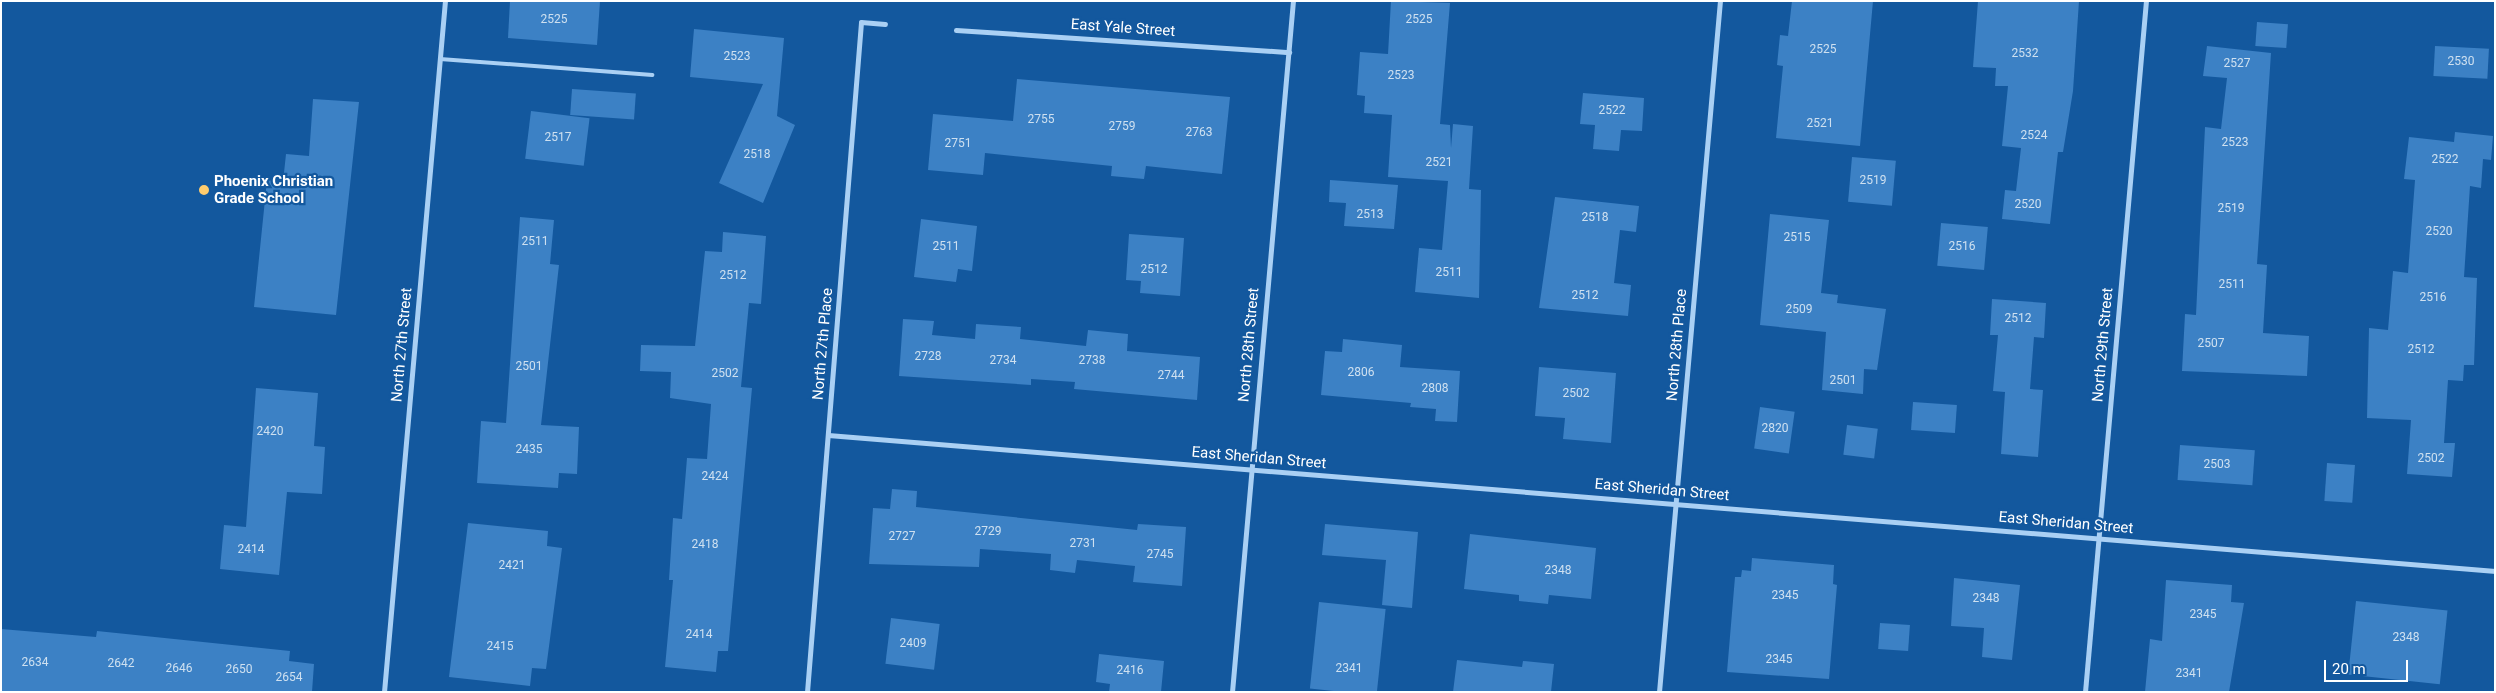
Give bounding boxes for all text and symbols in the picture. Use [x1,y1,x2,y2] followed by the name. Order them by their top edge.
[541,13,567,27] house number: 2525
[1406,13,1432,27] house number: 2525
[1070,15,1176,41] street label: East Yale Street
[1810,43,1836,57] house number: 2525
[2012,47,2038,61] house number: 2532
[724,50,750,64] house number: 2523
[2448,55,2474,69] house number: 2530
[2224,57,2250,71] house number: 2527
[1388,69,1414,83] house number: 2523
[1599,104,1625,118] house number: 2522
[1028,113,1054,127] house number: 2755
[1807,117,1833,131] house number: 2521
[1109,120,1135,134] house number: 2759
[1186,126,1212,140] house number: 2763
[2021,129,2047,143] house number: 2524
[545,131,571,145] house number: 2517
[2222,136,2248,150] house number: 2523
[945,137,971,151] house number: 2751
[744,148,770,162] house number: 2518
[2432,153,2458,167] house number: 2522
[1426,156,1452,170] house number: 2521
[214,172,333,207] place label: Phoenix Christian Grade School
[1860,174,1886,188] house number: 2519
[198,184,210,196] marker: Phoenix Christian Grade School
[2015,198,2041,212] house number: 2520
[2218,202,2244,216] house number: 2519
[1357,208,1383,222] house number: 2513
[1582,211,1608,225] house number: 2518
[2426,225,2452,239] house number: 2520
[1784,231,1810,245] house number: 2515
[522,235,548,249] house number: 2511
[933,240,959,254] house number: 2511
[1949,240,1975,254] house number: 2516
[1141,263,1167,277] house number: 2512
[1436,266,1462,280] house number: 2511
[720,269,746,283] house number: 2512
[2219,278,2245,292] house number: 2511
[388,287,416,403] street label: North 27th Street
[809,287,837,401] street label: North 27th Place
[1235,287,1263,403] street label: North 28th Street
[2089,287,2117,403] street label: North 29th Street
[1663,288,1691,402] street label: North 28th Place
[1572,289,1598,303] house number: 2512
[2420,291,2446,305] house number: 2516
[1786,303,1812,317] house number: 2509
[2005,312,2031,326] house number: 2512
[2198,337,2224,351] house number: 2507
[2408,343,2434,357] house number: 2512
[915,350,941,364] house number: 2728
[990,354,1016,368] house number: 2734
[1079,354,1105,368] house number: 2738
[516,360,542,374] house number: 2501
[1348,366,1374,380] house number: 2806
[712,367,738,381] house number: 2502
[1158,369,1184,383] house number: 2744
[1830,374,1856,388] house number: 2501
[1422,382,1448,396] house number: 2808
[1563,387,1589,401] house number: 2502
[1762,422,1788,436] house number: 2820
[257,425,283,439] house number: 2420
[516,443,542,457] house number: 2435
[1191,443,1327,473] street label: East Sheridan Street
[2418,452,2444,466] house number: 2502
[2204,458,2230,472] house number: 2503
[702,470,728,484] house number: 2424
[1594,475,1730,505] street label: East Sheridan Street
[1998,508,2134,538] street label: East Sheridan Street
[975,525,1001,539] house number: 2729
[889,530,915,544] house number: 2727
[1070,537,1096,551] house number: 2731
[692,538,718,552] house number: 2418
[238,543,264,557] house number: 2414
[1147,548,1173,562] house number: 2745
[499,559,525,573] house number: 2421
[1545,564,1571,578] house number: 2348
[1772,589,1798,603] house number: 2345
[1973,592,1999,606] house number: 2348
[2190,608,2216,622] house number: 2345
[686,628,712,642] house number: 2414
[2393,631,2419,645] house number: 2348
[900,637,926,651] house number: 2409
[487,640,513,654] house number: 2415
[2326,650,2410,682] scale bar
[1766,653,1792,667] house number: 2345
[22,656,48,670] house number: 2634
[108,657,134,671] house number: 2642
[2332,660,2366,678] text: 20 m
[166,662,192,676] house number: 2646
[1336,662,1362,676] house number: 2341
[226,663,252,677] house number: 2650
[1117,664,1143,678] house number: 2416
[2176,667,2202,681] house number: 2341
[276,671,302,685] house number: 2654

